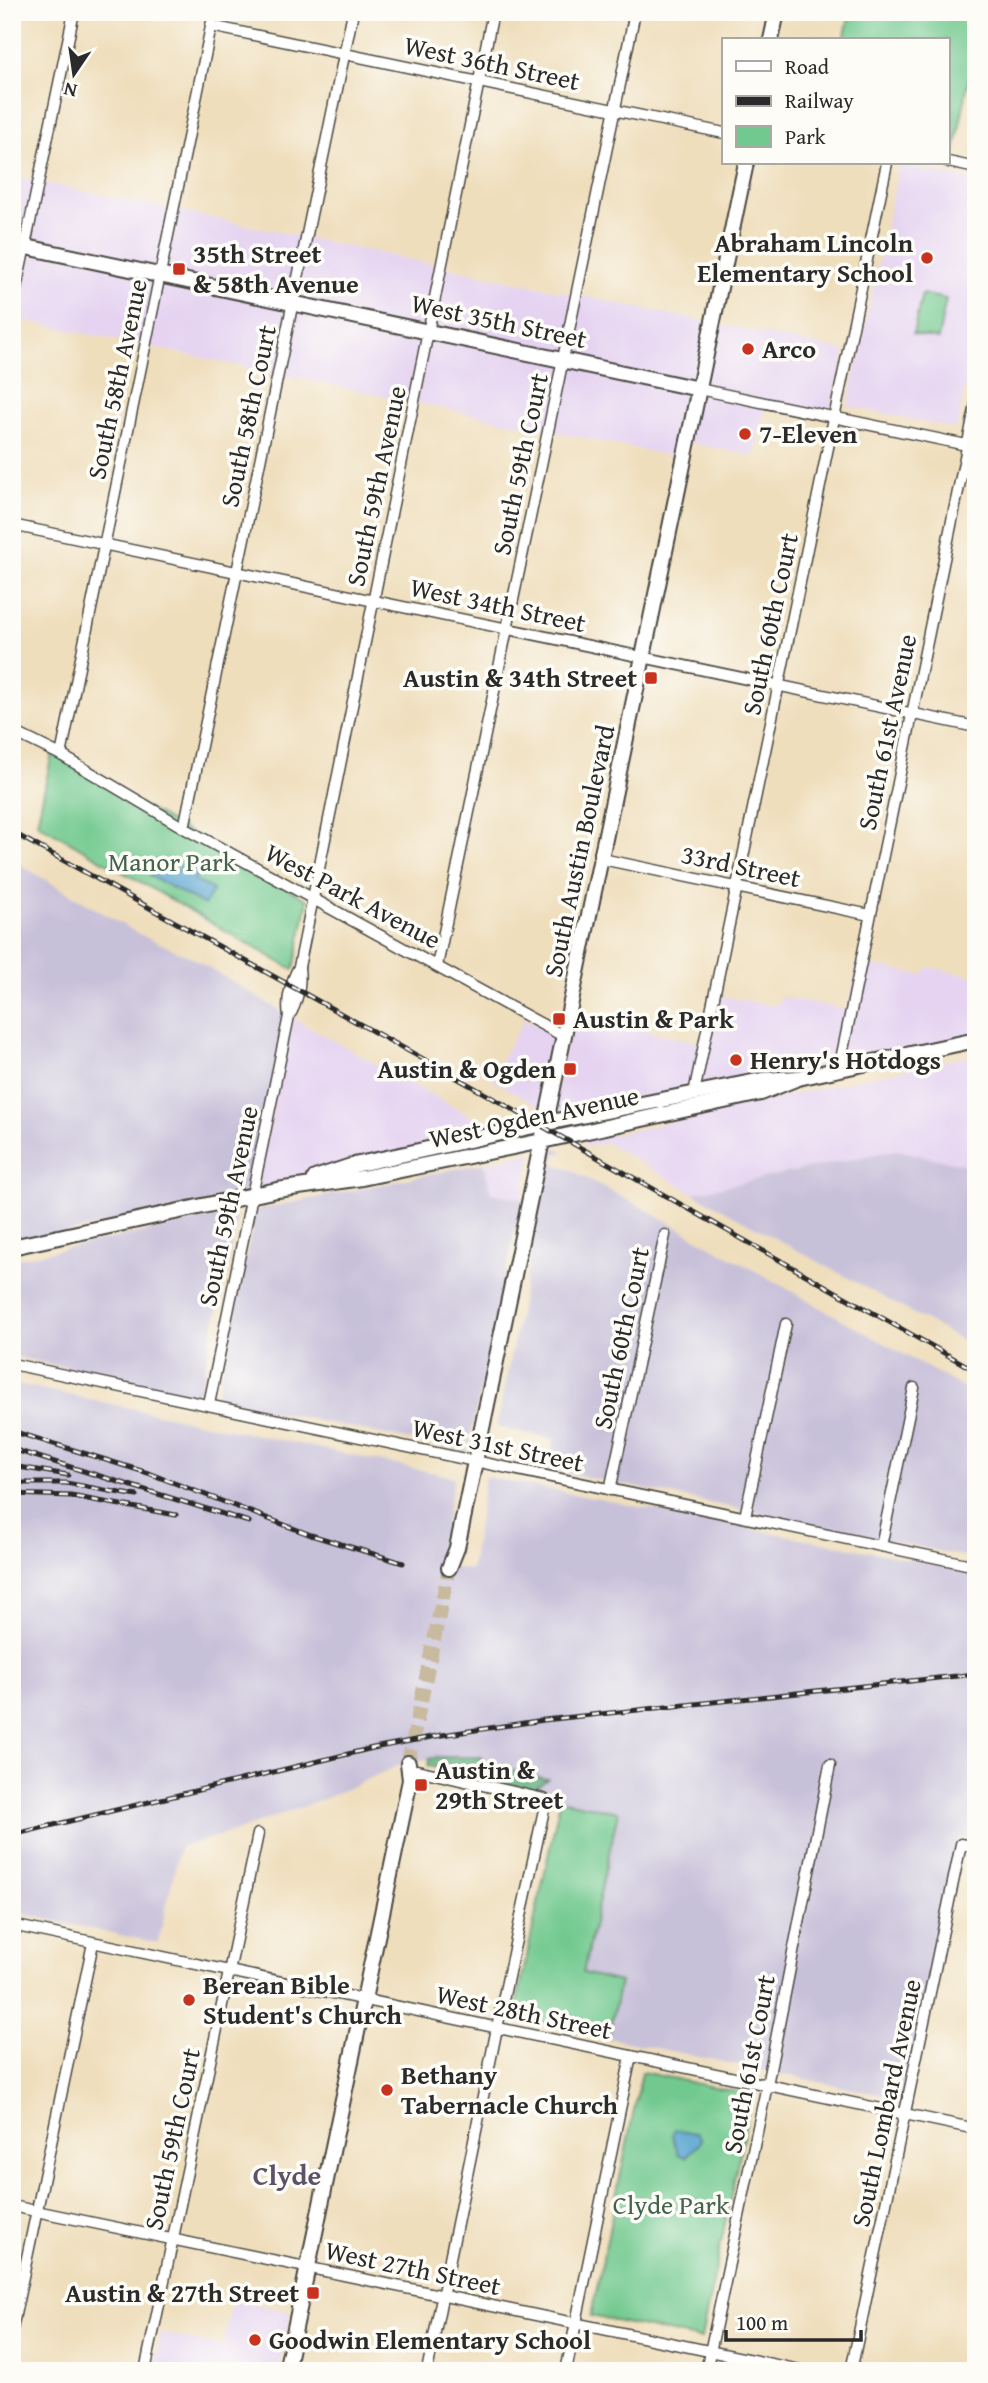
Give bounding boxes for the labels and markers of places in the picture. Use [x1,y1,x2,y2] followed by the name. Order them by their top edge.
[697,223,914,292] place label: Abraham Lincoln Elementary School
[193,234,359,303] place label: 35th Street & 58th Avenue
[919,250,935,266] marker: Abraham Lincoln Elementary School
[171,261,187,277] marker: 35th Street & 58th Avenue
[762,329,816,368] place label: Arco
[740,341,756,357] marker: Arco
[759,414,858,453] place label: 7-Eleven
[737,426,753,442] marker: 7-Eleven
[403,658,637,697] place label: Austin & 34th Street
[643,670,659,686] marker: Austin & 34th Street
[573,999,734,1038] place label: Austin & Park
[551,1011,567,1027] marker: Austin & Park
[750,1040,941,1079] place label: Henry's Hotdogs
[377,1049,557,1088] place label: Austin & Ogden
[728,1052,744,1068] marker: Henry's Hotdogs
[562,1061,578,1077] marker: Austin & Ogden
[435,1750,563,1819] place label: Austin & 29th Street
[413,1777,429,1793] marker: Austin & 29th Street
[203,1965,403,2034] place label: Berean Bible Student's Church
[181,1992,197,2008] marker: Berean Bible Student's Church
[401,2055,619,2124] place label: Bethany Tabernacle Church
[379,2082,395,2098] marker: Bethany Tabernacle Church
[65,2273,299,2312] place label: Austin & 27th Street
[305,2285,321,2301] marker: Austin & 27th Street
[269,2320,591,2359] place label: Goodwin Elementary School
[247,2332,263,2348] marker: Goodwin Elementary School

